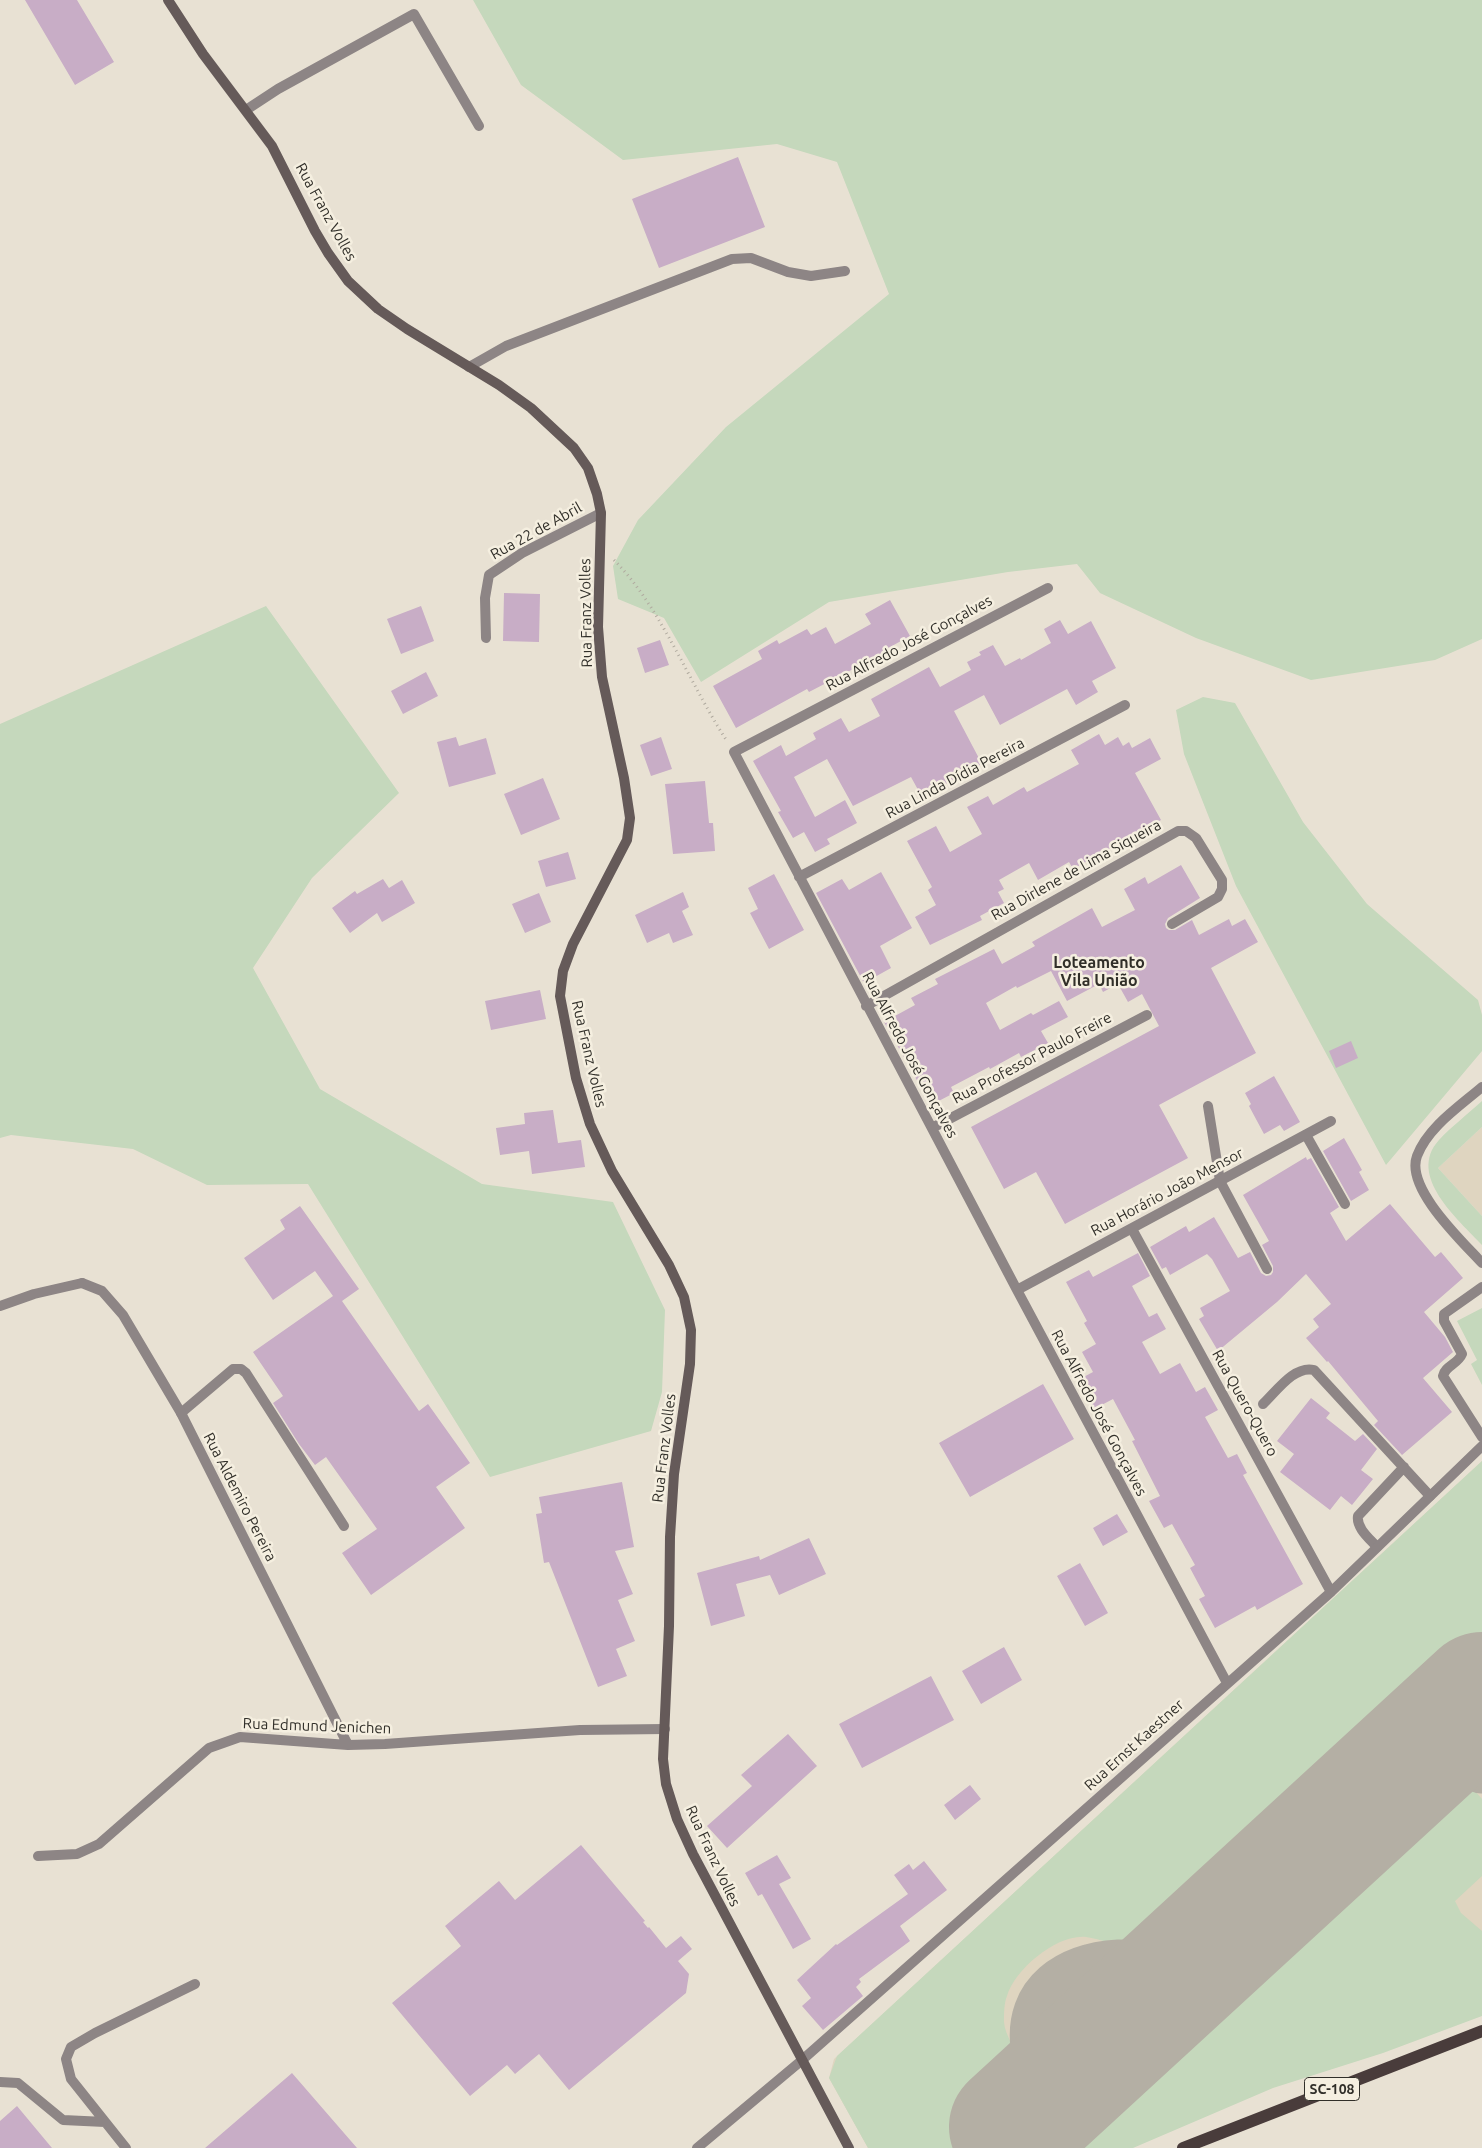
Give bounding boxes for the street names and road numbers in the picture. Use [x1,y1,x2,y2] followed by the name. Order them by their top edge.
[292,160,360,264] street label: Rua Franz Volles
[487,498,585,564] street label: Rua 22 de Abril
[576,558,596,668] street label: Rua Franz Volles
[823,591,995,695] street label: Rua Alfredo José Gonçalves
[883,734,1027,822] street label: Rua Linda Dídia Pereira
[988,816,1164,924] street label: Rua Dirlene de Lima Siqueira
[858,969,962,1141] street label: Rua Alfredo José Gonçalves
[568,999,610,1109] street label: Rua Franz Volles
[949,1008,1115,1108] street label: Rua Professor Paulo Freire
[1088,1144,1246,1240] street label: Rua Horário João Mensor
[1047,1327,1151,1499] street label: Rua Alfredo José Gonçalves
[1208,1346,1282,1460] street label: Rua Quero-Quero
[648,1393,680,1503] street label: Rua Franz Volles
[200,1430,280,1564] street label: Rua Aldemiro Pereira
[1081,1696,1187,1794] street label: Rua Ernst Kaestner
[242,1714,392,1738] street label: Rua Edmund Jenichen
[682,1803,744,1909] street label: Rua Franz Volles
[1304,2078,1360,2100] road number: SC-108

